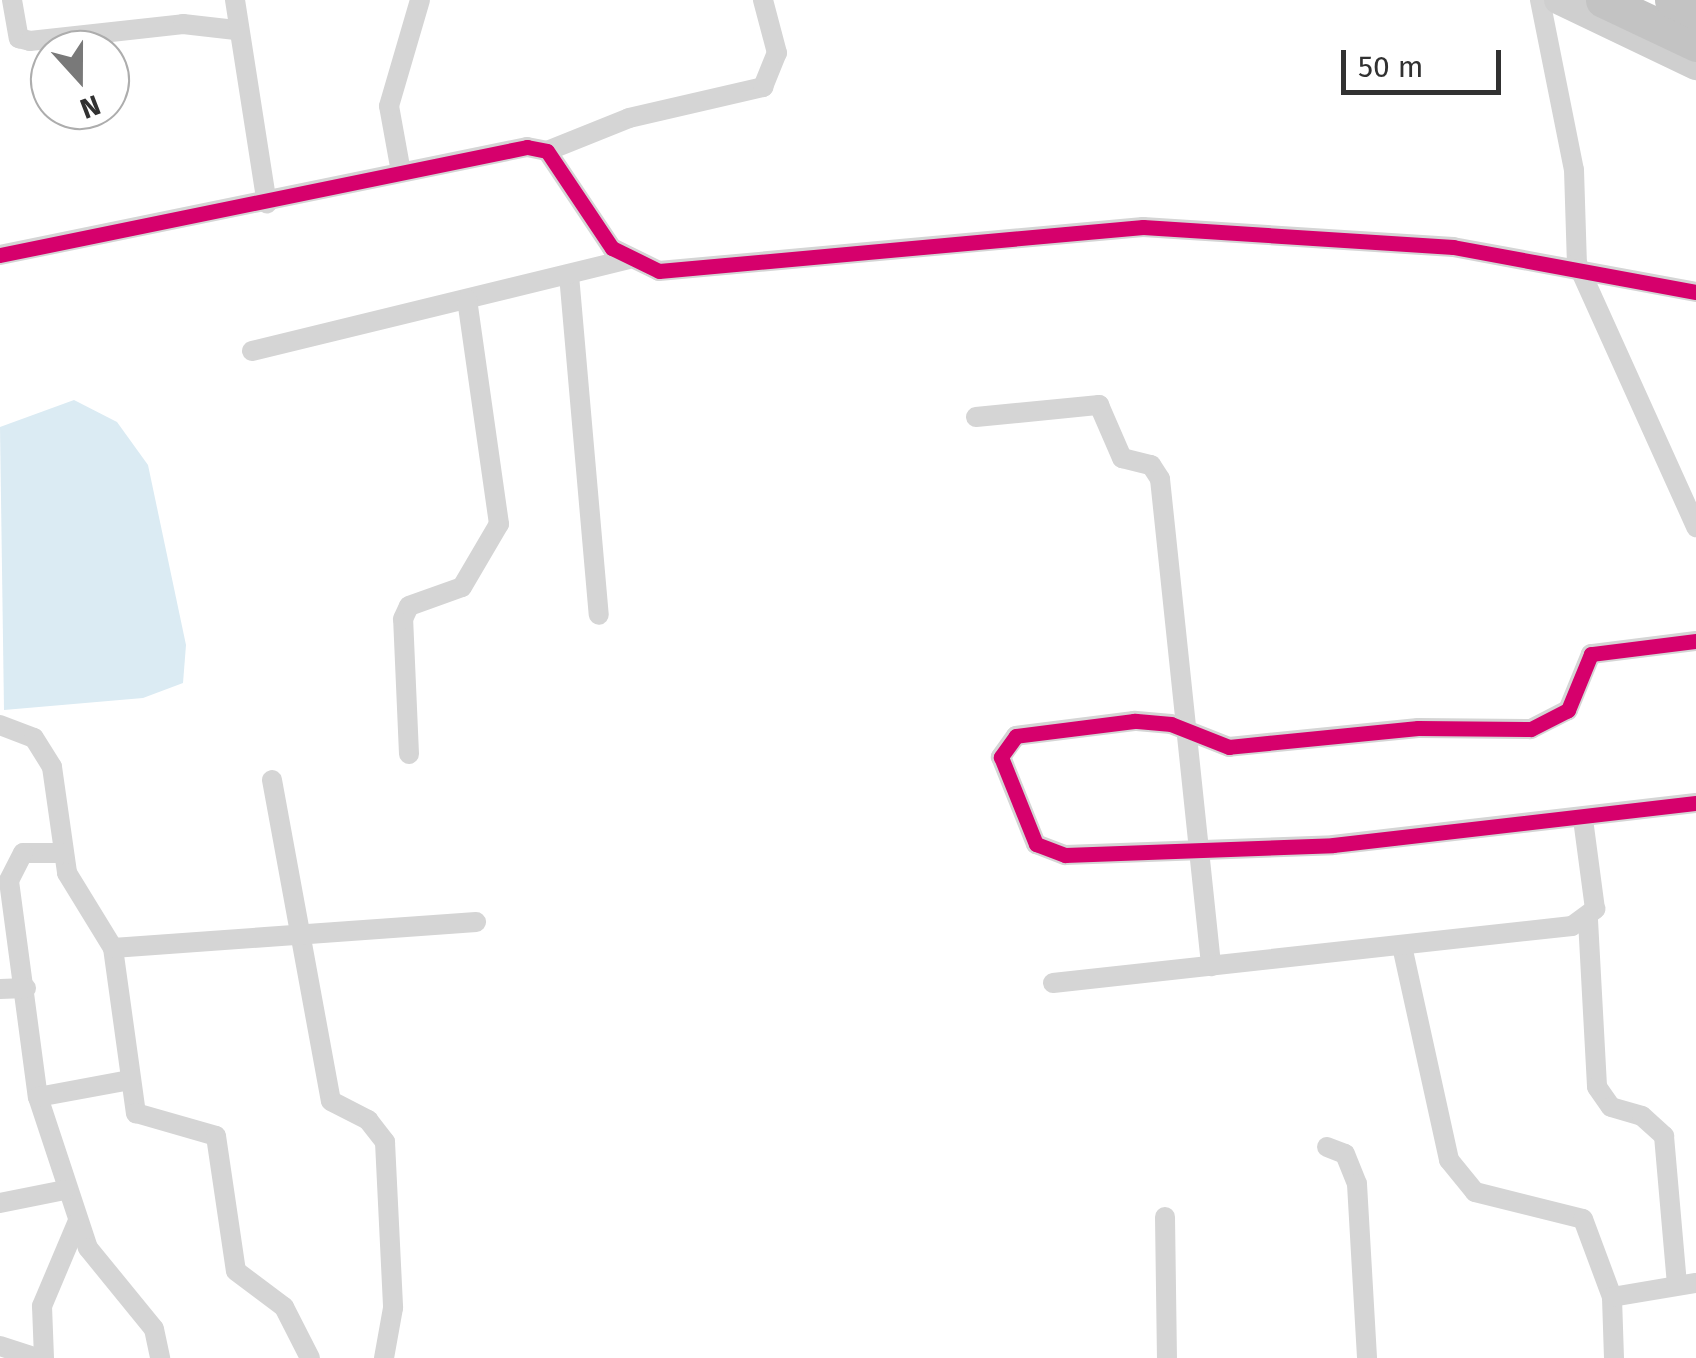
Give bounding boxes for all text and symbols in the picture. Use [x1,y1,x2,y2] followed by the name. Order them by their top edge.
[30,30,130,130] north arrow
[1346,30,1506,92] scale bar
[1358,49,1423,85] text: 50 m
[76,88,105,125] text: N

